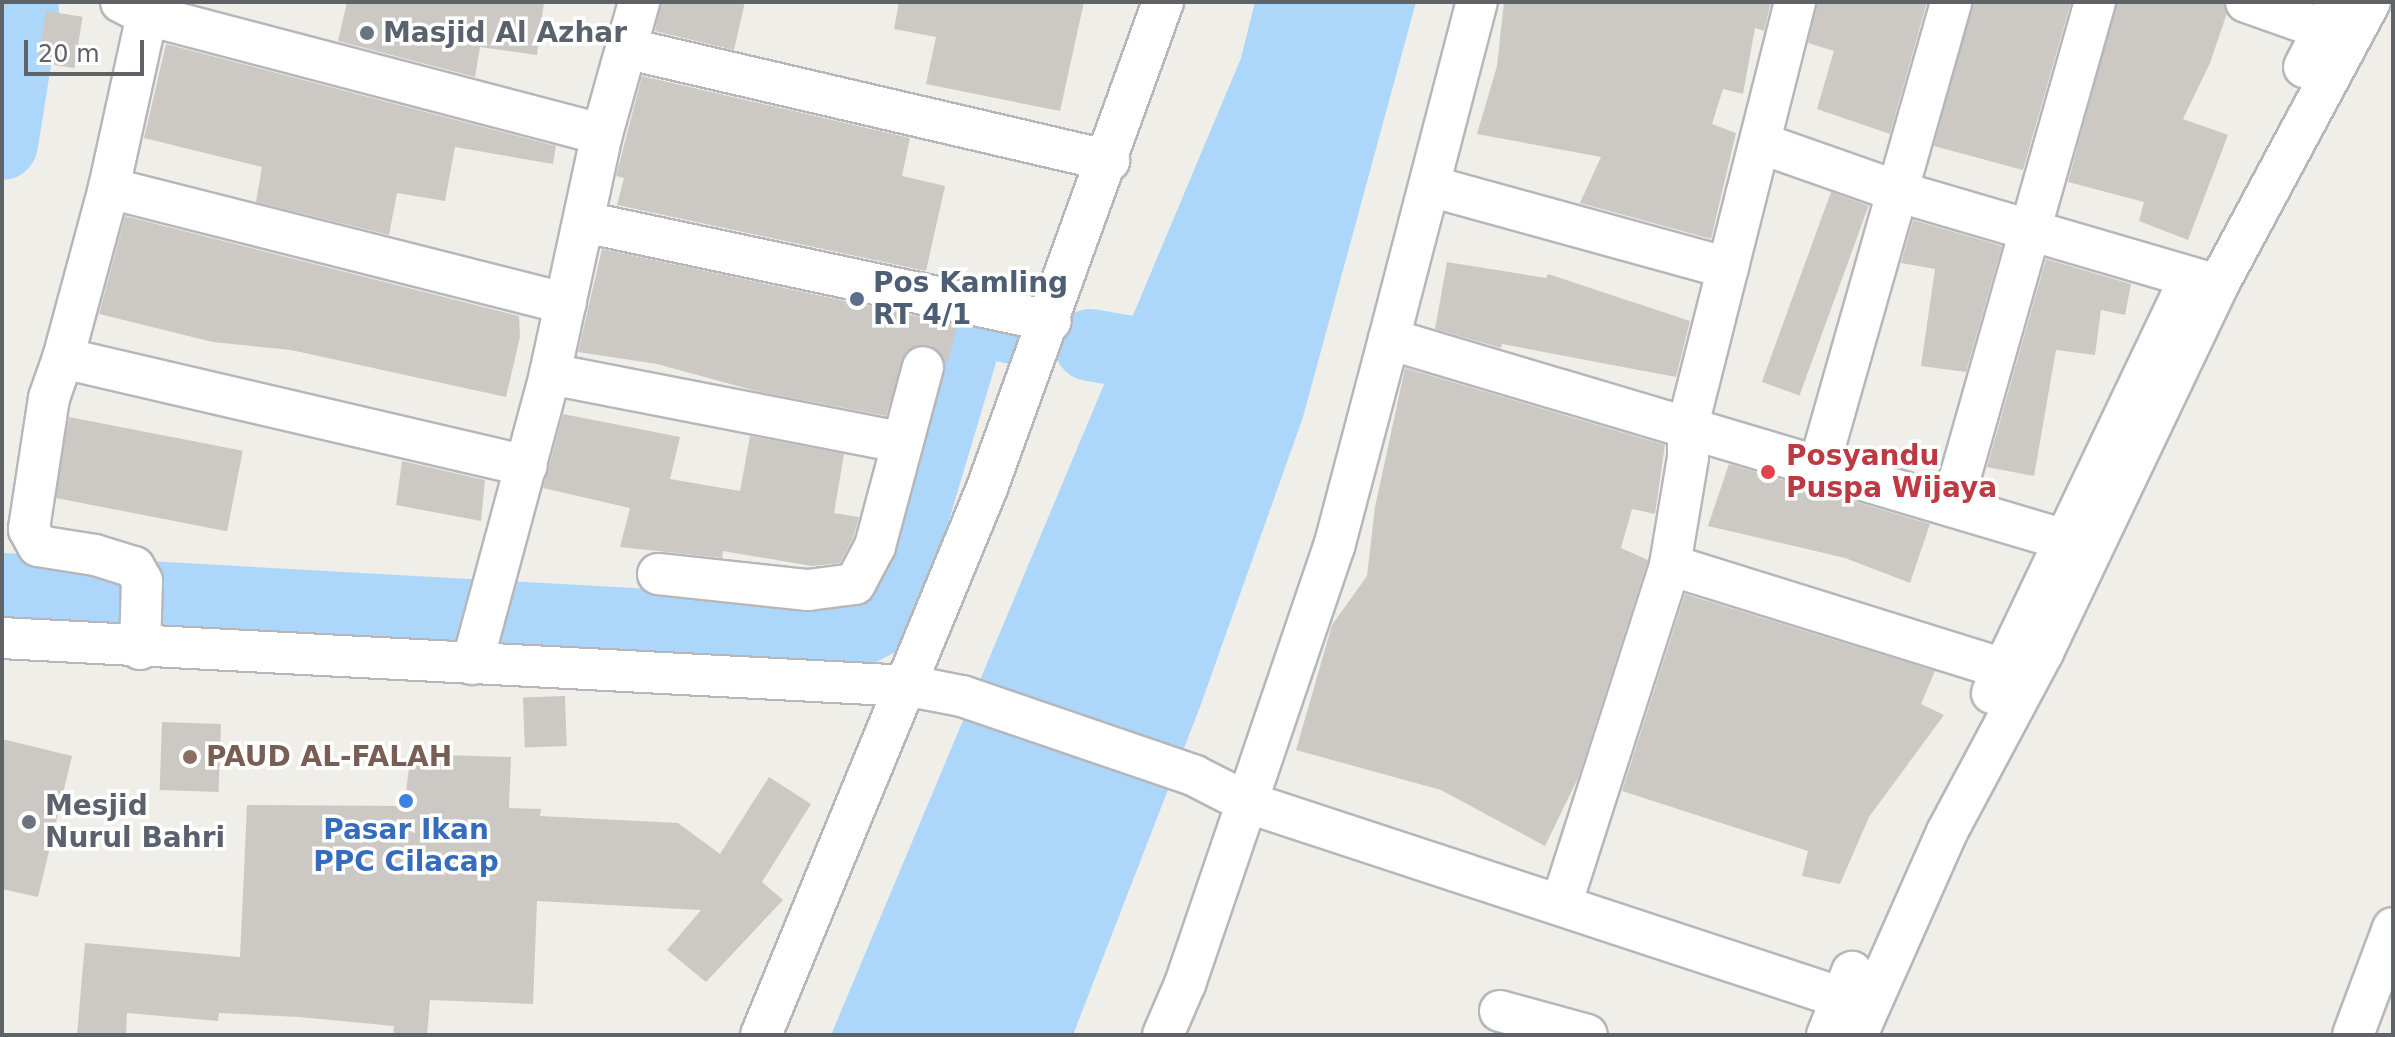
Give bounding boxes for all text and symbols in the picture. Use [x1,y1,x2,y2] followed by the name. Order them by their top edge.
[383,16,627,50] place label: Masjid Al Azhar
[28,24,148,74] scale bar
[358,24,376,42] marker: Masjid Al Azhar
[38,40,100,68] text: 20 m
[873,266,1068,332] place label: Pos Kamling RT 4/1
[848,290,866,308] marker: Pos Kamling RT 4/1
[1786,439,1997,505] place label: Posyandu Puspa Wijaya
[1757,461,1779,483] marker: Posyandu Puspa Wijaya
[206,740,452,774] place label: PAUD AL-FALAH
[181,748,199,766] marker: PAUD AL-FALAH
[45,789,225,855] place label: Mesjid Nurul Bahri
[397,792,415,810] marker: Pasar Ikan PPC Cilacap
[20,813,38,831] marker: Mesjid Nurul Bahri
[313,813,499,879] place label: Pasar Ikan PPC Cilacap

